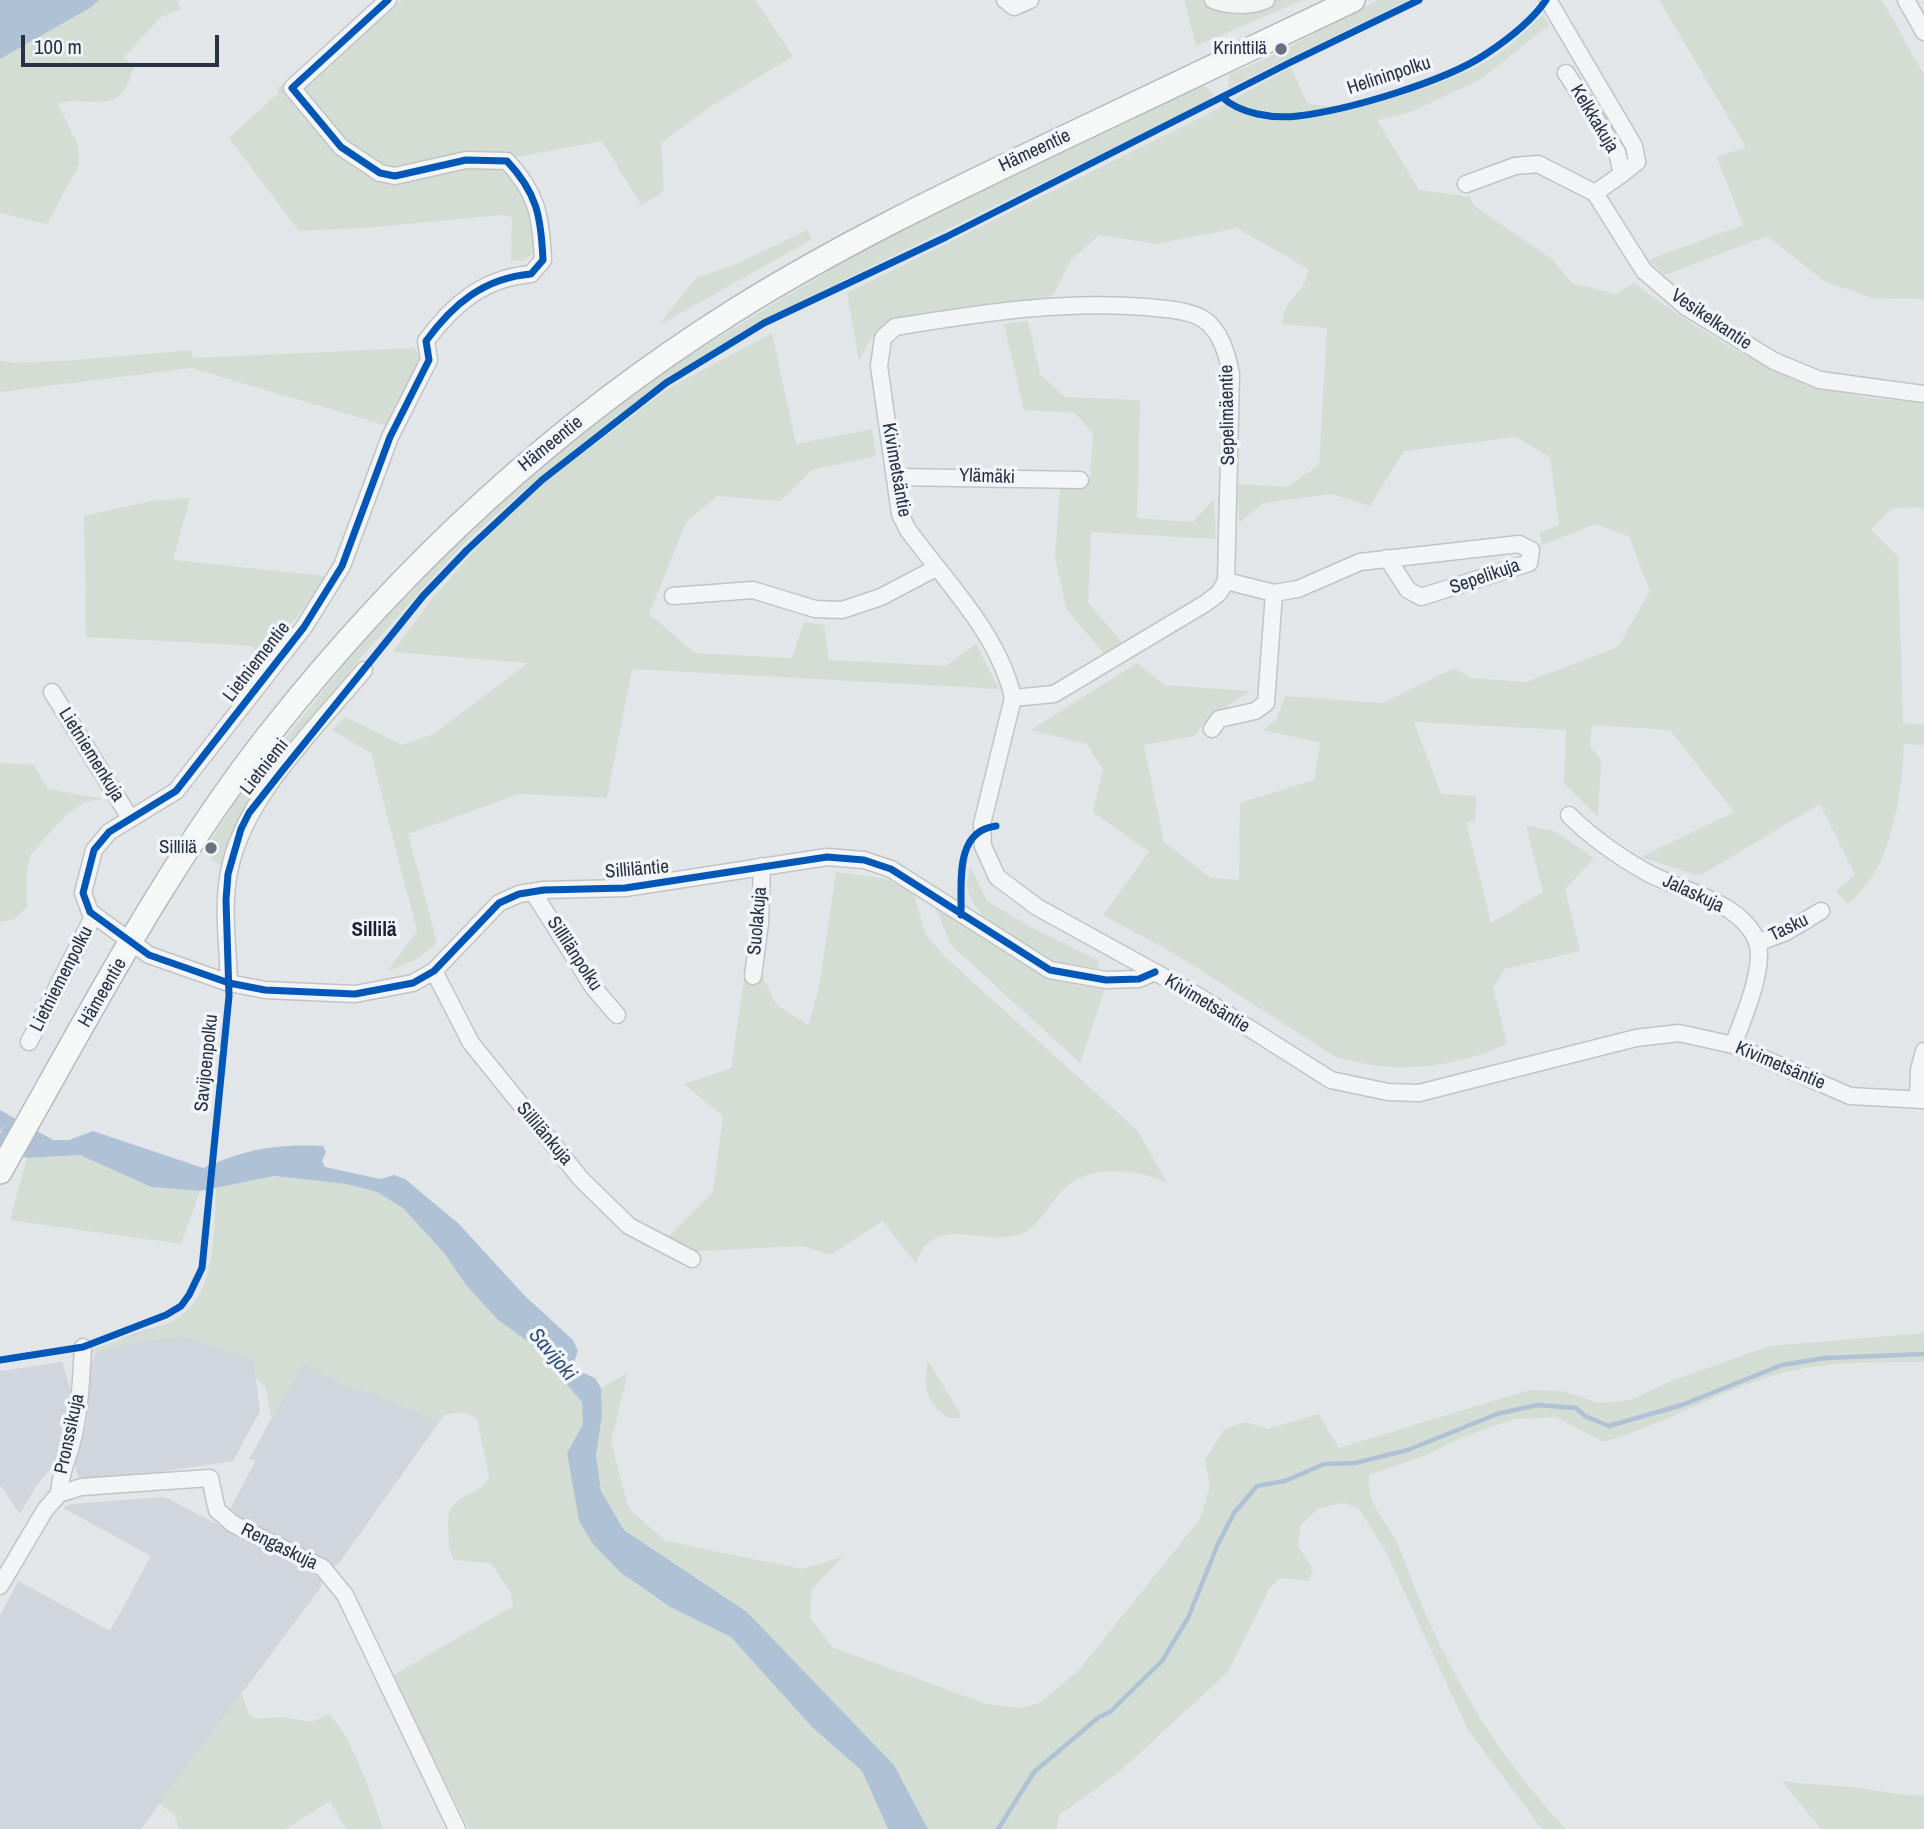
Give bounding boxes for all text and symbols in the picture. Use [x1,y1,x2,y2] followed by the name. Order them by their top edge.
[24,21,222,65] scale bar
[34,32,82,61] text: 100 m
[1213,38,1267,60] place label: Krinttilä
[1273,41,1289,57] marker: Krinttilä
[1344,52,1434,100] street label: Helininpolku
[1565,81,1623,157] street label: Kelkkakuja
[996,125,1074,177] street label: Hämeentie
[1666,285,1756,355] street label: Vesikelkantie
[1216,365,1240,465] street label: Sepelimäentie
[514,411,588,477] street label: Hämeentie
[877,421,915,519] street label: Kivimetsäntie
[958,465,1016,489] street label: Ylämäki
[1447,554,1523,600] street label: Sepelikuja
[219,617,295,707] street label: Lietniementie
[53,704,129,806] street label: Lietniemenkuja
[236,734,294,800] street label: Lietniemi
[159,837,197,859] place label: Sillilä
[203,840,219,856] marker: Sillilä
[604,856,670,884] street label: Silliläntie
[1659,870,1727,918] street label: Jalaskuja
[744,886,772,956] street label: Suolakuja
[1766,909,1812,947] street label: Tasku
[542,913,606,995] street label: Sillilänpolku
[351,917,397,943] district label: Sillilä
[26,923,98,1035] street label: Lietniemenpolku
[74,954,132,1032] street label: Hämeentie
[1160,970,1254,1038] street label: Kivimetsäntie
[191,1013,223,1113] street label: Savijoenpolku
[1732,1037,1828,1095] street label: Kivimetsäntie
[511,1098,577,1170] street label: Sillilänkuja
[523,1323,581,1387] water label: Savijoki
[50,1392,90,1476] street label: Pronssikuja
[237,1519,321,1575] street label: Rengaskuja

